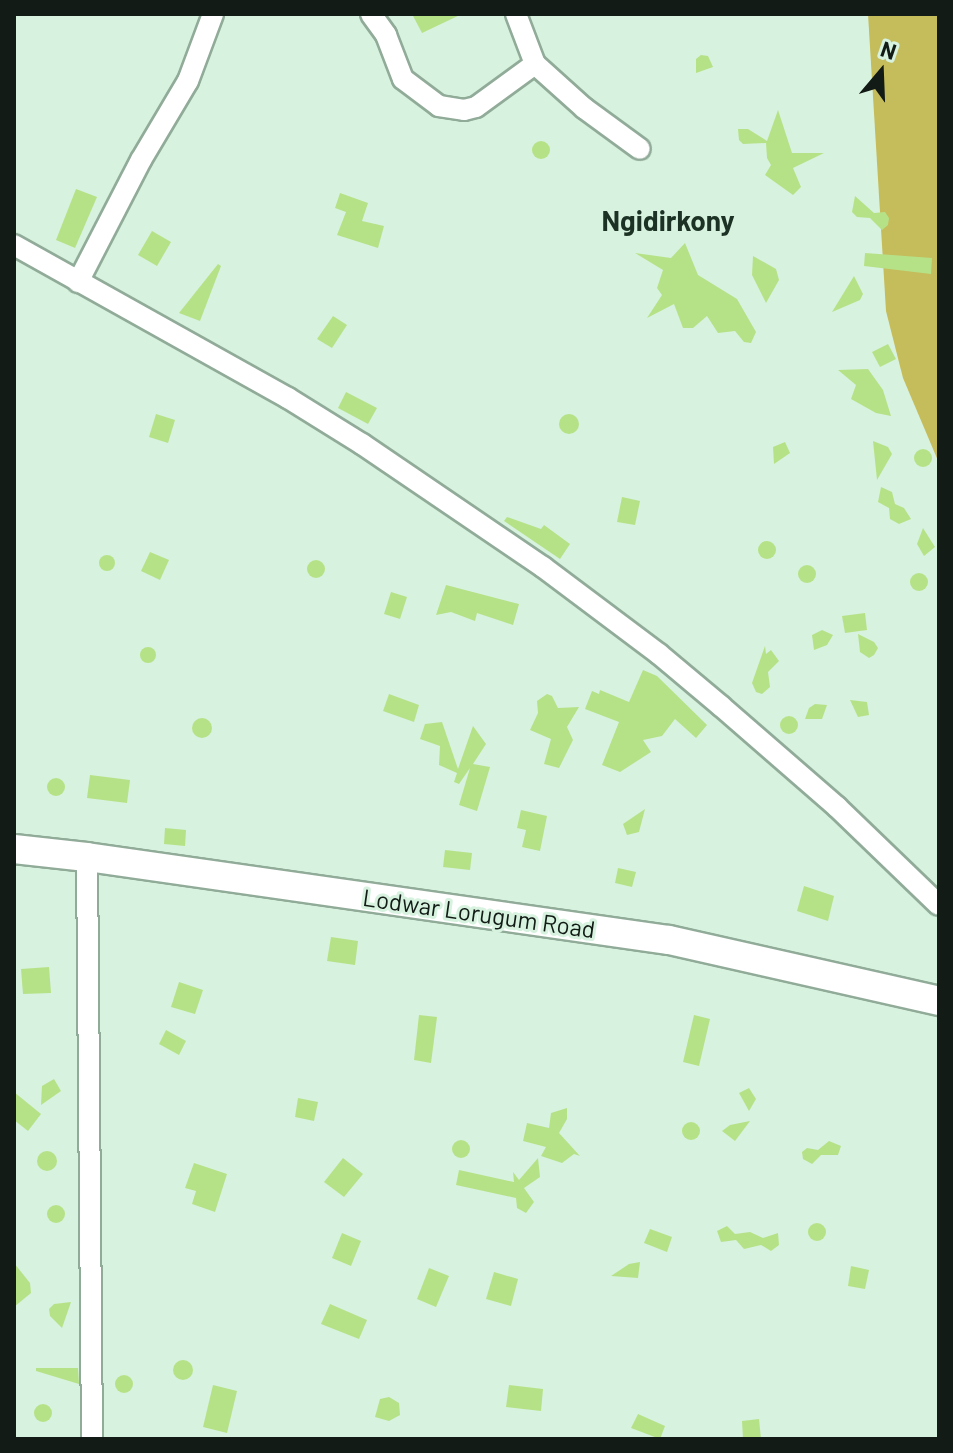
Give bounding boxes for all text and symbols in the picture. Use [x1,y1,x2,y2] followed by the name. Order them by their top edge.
[841,32,921,112] north arrow
[878,35,900,64] text: N
[601,203,735,237] district label: Ngidirkony
[361,882,597,944] street label: Lodwar Lorugum Road

